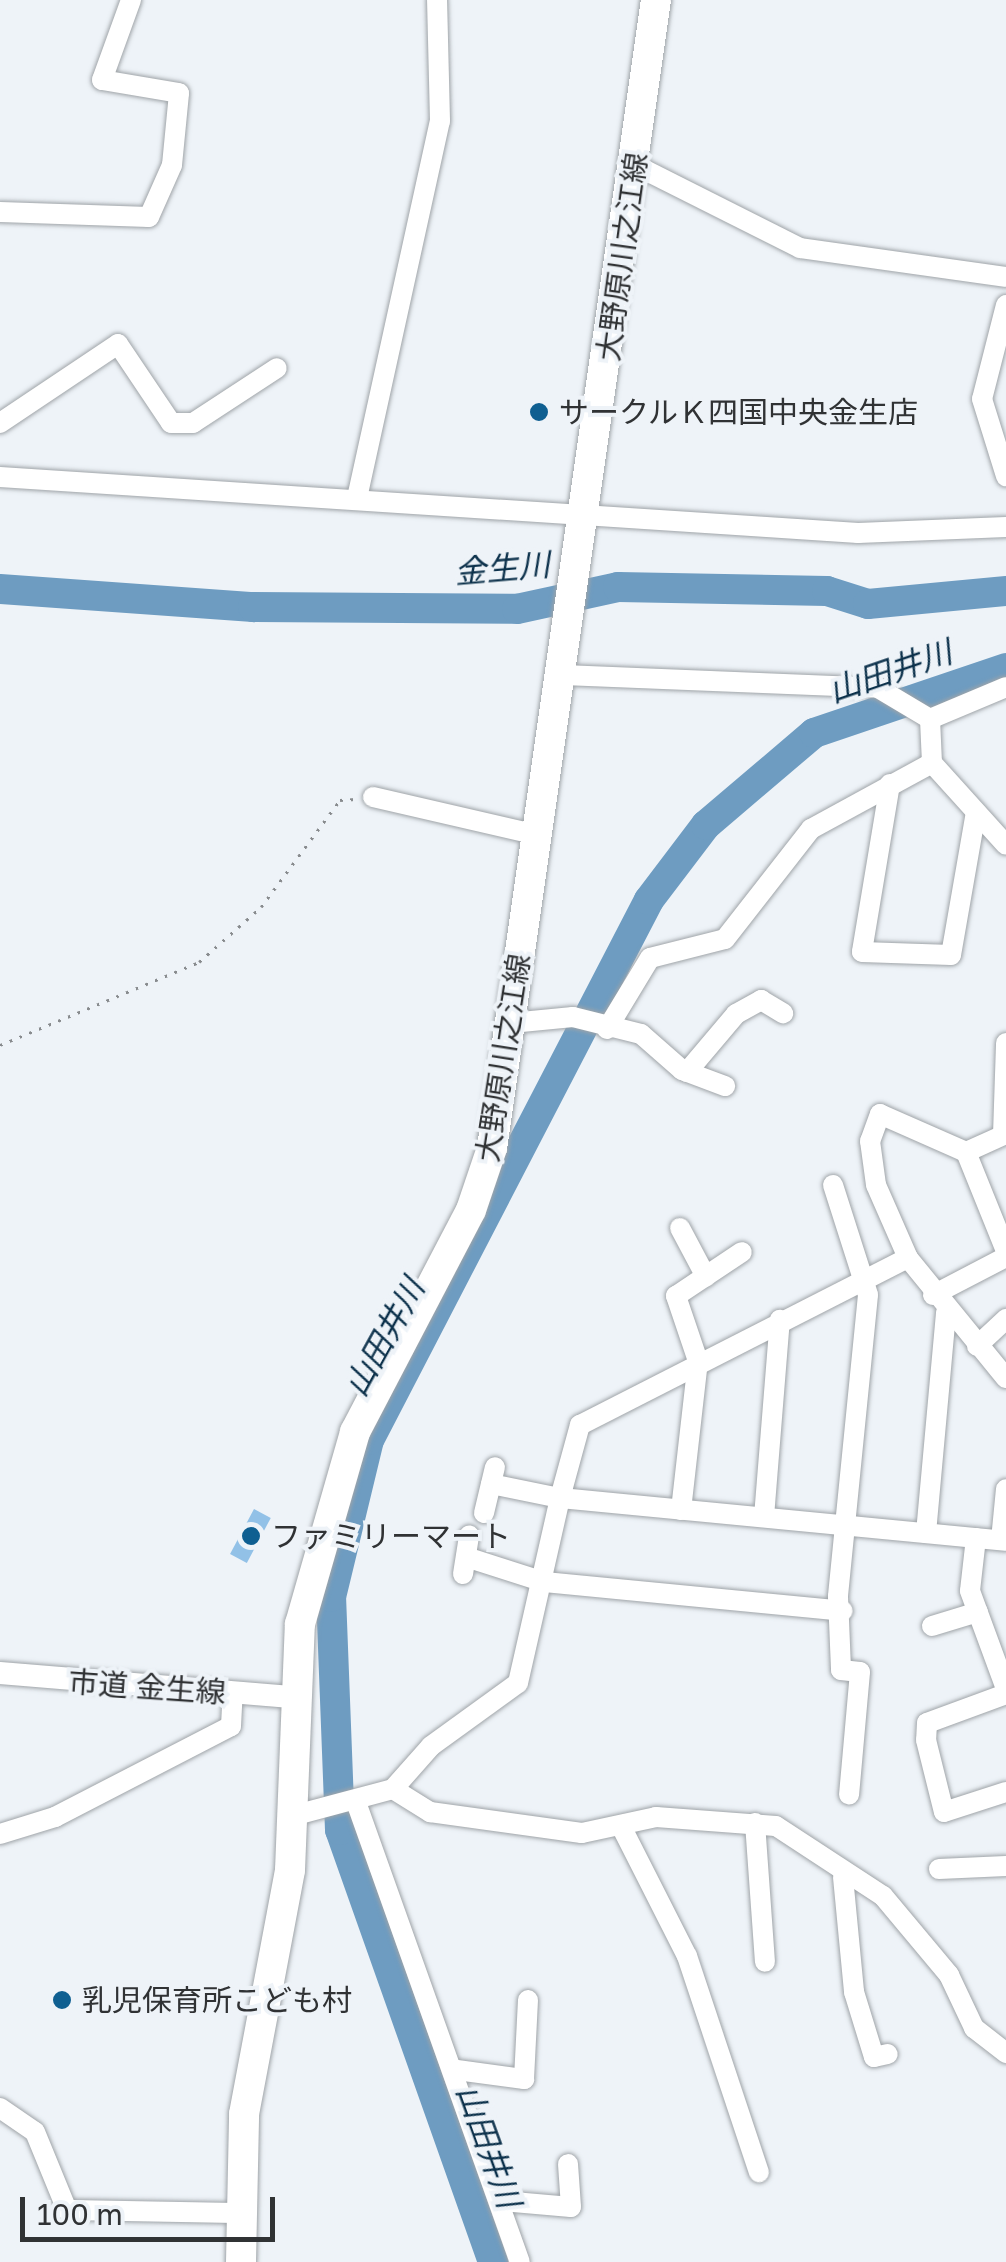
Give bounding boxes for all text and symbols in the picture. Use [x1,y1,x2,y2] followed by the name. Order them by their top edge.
[590,151,654,363] street label: 大野原川之江線
[559,394,919,430] place label: サークルＫ四国中央金生店
[528,401,550,423] marker: サークルＫ四国中央金生店
[453,545,551,591] water label: 金生川
[823,632,957,710] water label: 山田井川
[469,951,537,1165] street label: 大野原川之江線
[336,1272,432,1402] water label: 山田井川
[271,1518,511,1554] place label: ファミリーマート
[240,1525,262,1547] marker: ファミリーマート
[67,1664,227,1710] street label: 市道 金生線
[82,1982,352,2018] place label: 乳児保育所こども村
[51,1989,73,2011] marker: 乳児保育所こども村
[449,2079,529,2213] water label: 山田井川
[25,2177,280,2239] scale bar
[37,2196,123,2232] text: 100 m

